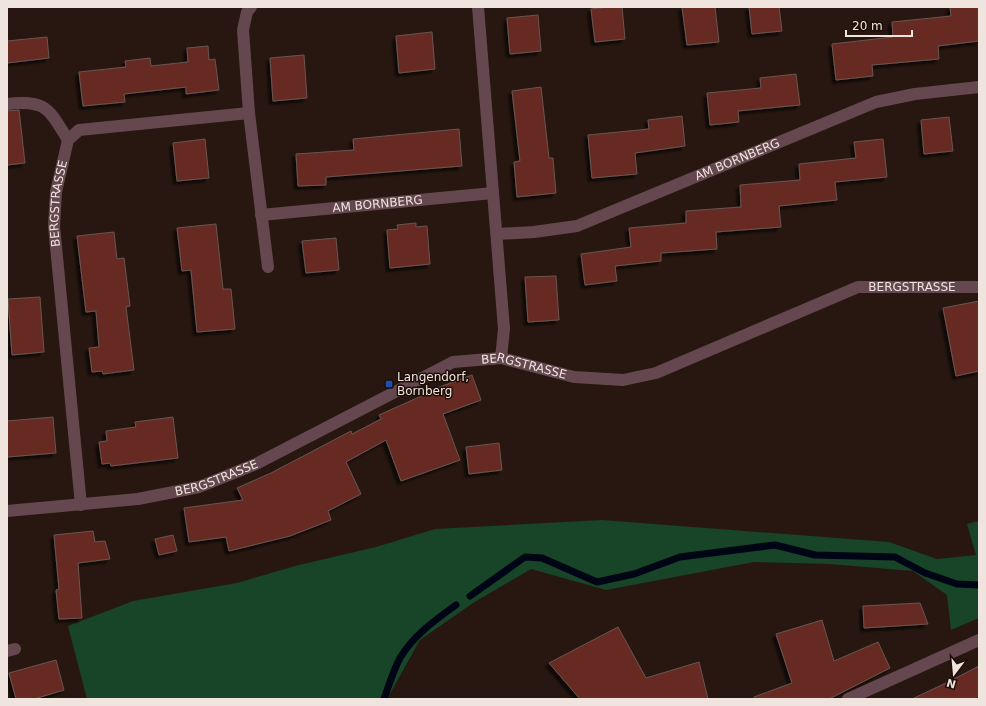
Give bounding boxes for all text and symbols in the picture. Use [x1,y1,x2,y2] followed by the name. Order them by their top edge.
[846,12,912,38] scale bar
[852,19,883,33] text: 20 m
[693,136,782,183] street label: AM BORNBERG
[47,159,70,248] street label: BERGSTRASSE
[332,193,423,215] street label: AM BORNBERG
[868,280,956,294] street label: BERGSTRASSE
[481,350,568,382] street label: BERGSTRASSE
[397,370,469,398] place label: Langendorf, Bornberg
[384,379,394,389] marker: Langendorf, Bornberg
[174,457,260,499] street label: BERGSTRASSE
[934,654,974,694] north arrow
[945,676,958,691] text: N

